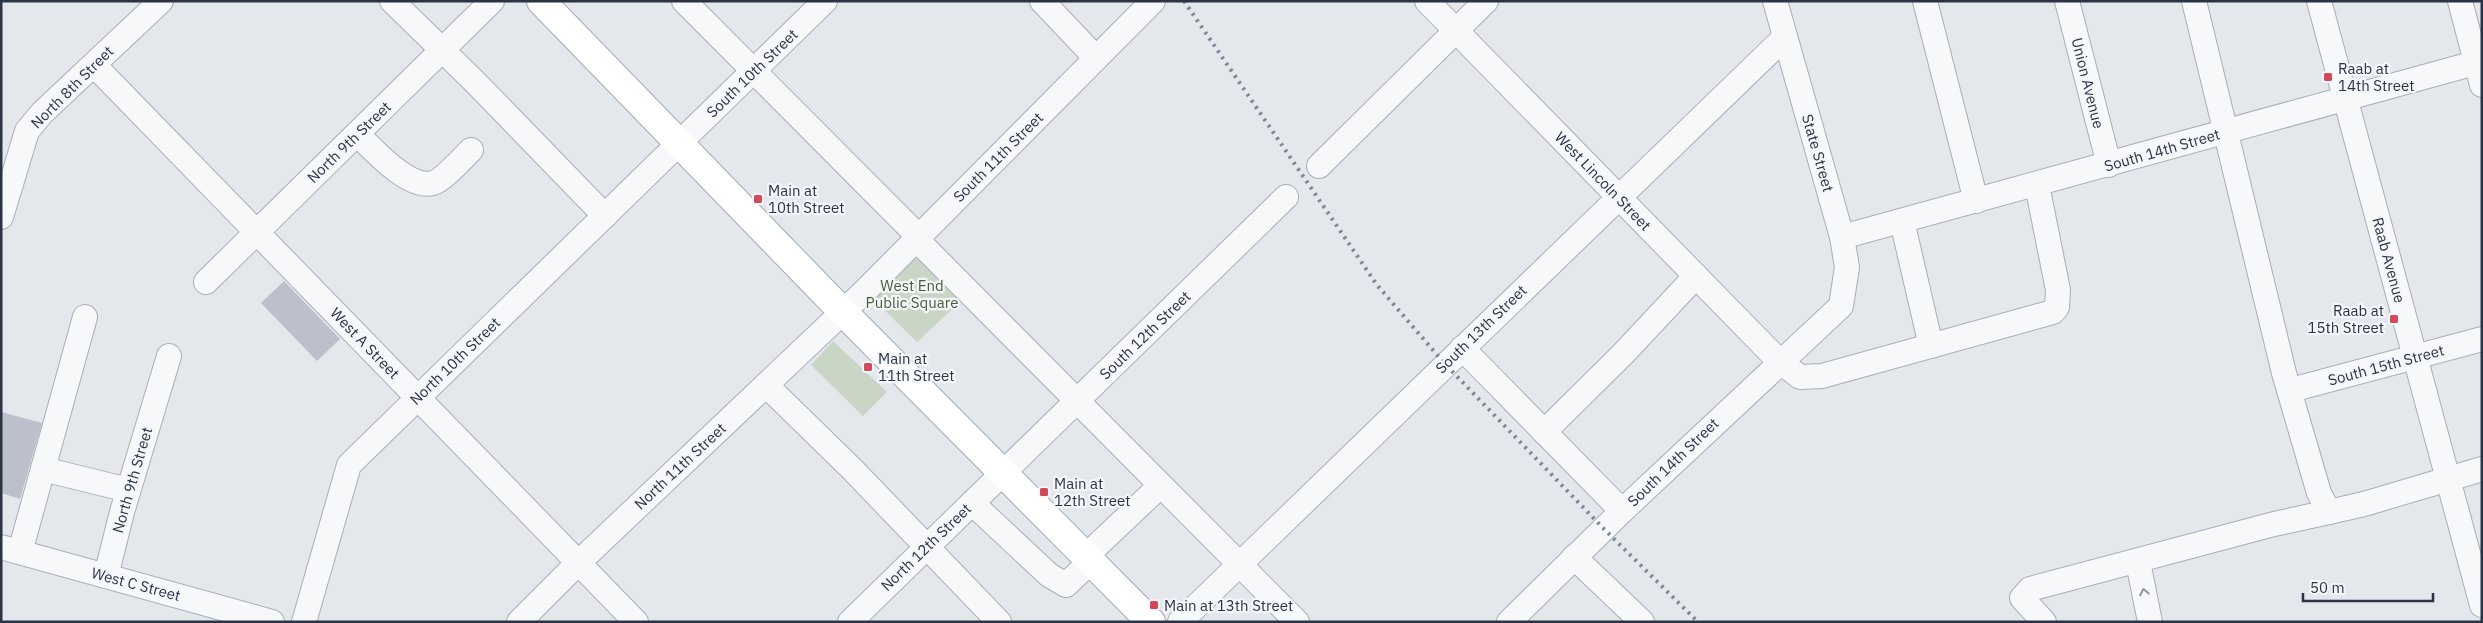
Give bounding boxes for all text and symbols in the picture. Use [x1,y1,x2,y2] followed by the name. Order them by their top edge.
[702,25,802,121] street label: South 10th Street
[2068,36,2108,130] street label: Union Avenue
[27,42,117,132] street label: North 8th Street
[2338,59,2414,95] place label: Raab at 14th Street
[2322,71,2334,83] marker: Raab at 14th Street
[303,97,395,187] street label: North 9th Street
[949,108,1047,206] street label: South 11th Street
[1798,112,1838,194] street label: State Street
[2102,124,2222,176] street label: South 14th Street
[1551,128,1655,234] street label: West Lincoln Street
[768,181,844,217] place label: Main at 10th Street
[752,193,764,205] marker: Main at 10th Street
[2368,215,2410,305] street label: Raab Avenue
[866,276,958,312] park label: West End Public Square
[1431,281,1531,377] street label: South 13th Street
[1095,287,1195,383] street label: South 12th Street
[2308,301,2384,337] place label: Raab at 15th Street
[326,303,404,383] street label: West A Street
[406,313,504,409] street label: North 10th Street
[2388,313,2400,325] marker: Raab at 15th Street
[2326,340,2446,390] street label: South 15th Street
[878,349,954,385] place label: Main at 11th Street
[862,361,874,373] marker: Main at 11th Street
[1623,414,1723,510] street label: South 14th Street
[630,419,730,513] street label: North 11th Street
[108,425,156,535] street label: North 9th Street
[1054,474,1130,510] place label: Main at 12th Street
[1038,486,1050,498] marker: Main at 12th Street
[877,499,975,595] street label: North 12th Street
[89,563,183,605] street label: West C Street
[2303,570,2433,602] scale bar
[2310,578,2345,597] text: 50 m
[2140,587,2150,596] one-way arrow
[1164,596,1293,615] place label: Main at 13th Street
[1148,599,1160,611] marker: Main at 13th Street

